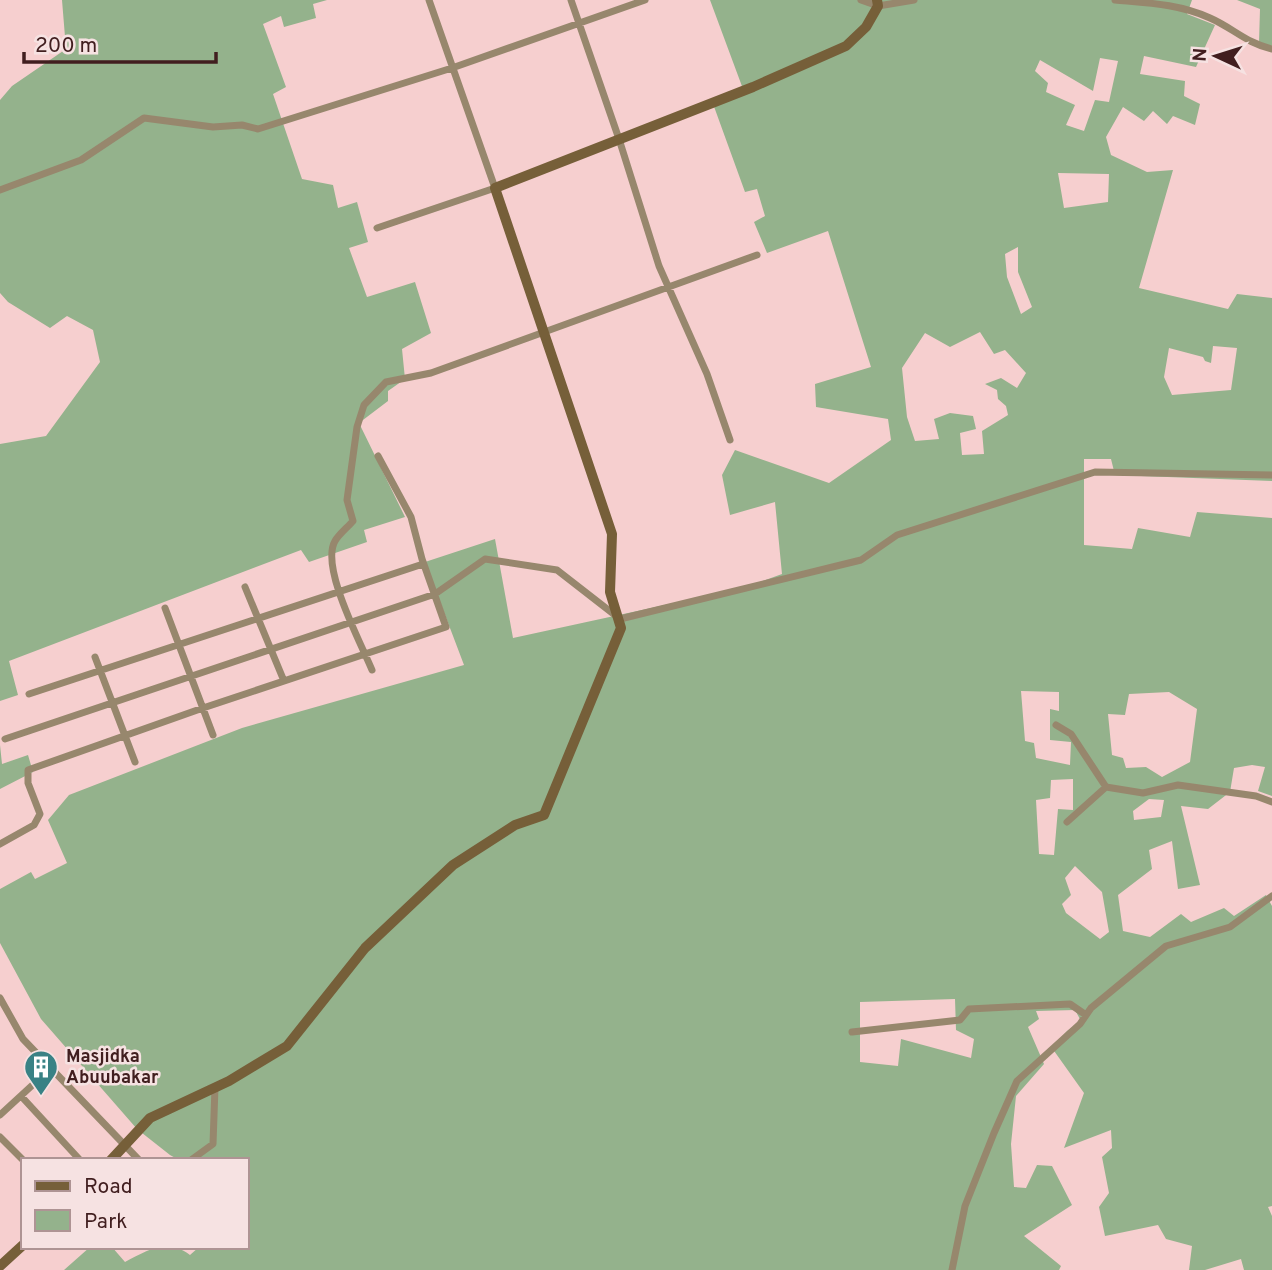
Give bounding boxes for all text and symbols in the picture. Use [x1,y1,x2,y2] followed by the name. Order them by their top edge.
[24,21,217,65] scale bar
[1181,21,1251,91] north arrow
[35,33,97,60] text: 200 m
[1189,47,1213,63] text: N
[66,1046,159,1090] place label: Masjidka Abuubakar
[22,1048,60,1097] building icon: Masjidka Abuubakar
[21,1158,248,1249] legend
[84,1174,133,1201] text: Road
[84,1209,127,1236] text: Park

